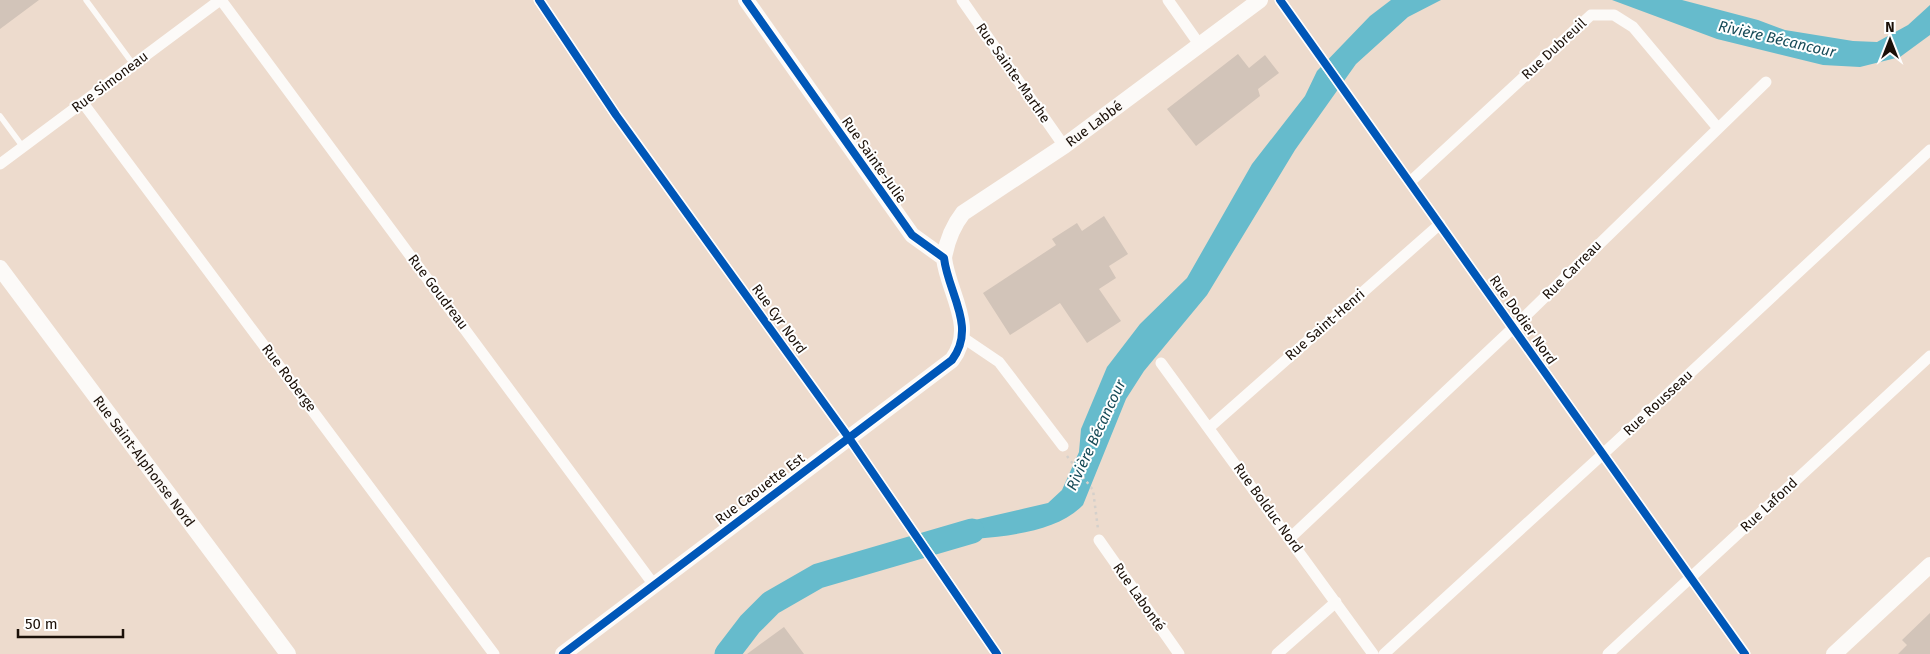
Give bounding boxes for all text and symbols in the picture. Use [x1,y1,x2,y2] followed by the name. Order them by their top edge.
[1518,15,1590,83] street label: Rue Dubreuil
[1865,15,1915,65] north arrow
[1717,17,1839,62] water label: Rivière Bécancour
[1885,19,1895,36] text: N
[972,20,1054,126] street label: Rue Sainte-Marthe
[68,48,152,116] street label: Rue Simoneau
[1062,97,1126,150] street label: Rue Labbé
[838,114,910,206] street label: Rue Sainte-Julie
[1539,237,1605,303] street label: Rue Carreau
[404,251,472,333] street label: Rue Goudreau
[1486,272,1560,368] street label: Rue Dodier Nord
[748,281,810,357] street label: Rue Cyr Nord
[1282,286,1368,364] street label: Rue Saint-Henri
[258,341,320,415] street label: Rue Roberge
[1620,367,1696,439] street label: Rue Rousseau
[1063,376,1130,493] water label: Rivière Bécancour
[90,392,199,530] street label: Rue Saint-Alphonse Nord
[712,449,809,528] street label: Rue Caouette Est
[1230,460,1306,556] street label: Rue Bolduc Nord
[1737,474,1801,536] street label: Rue Lafond
[1109,560,1169,634] street label: Rue Labonté
[18,606,122,638] scale bar
[25,615,58,633] text: 50 m

